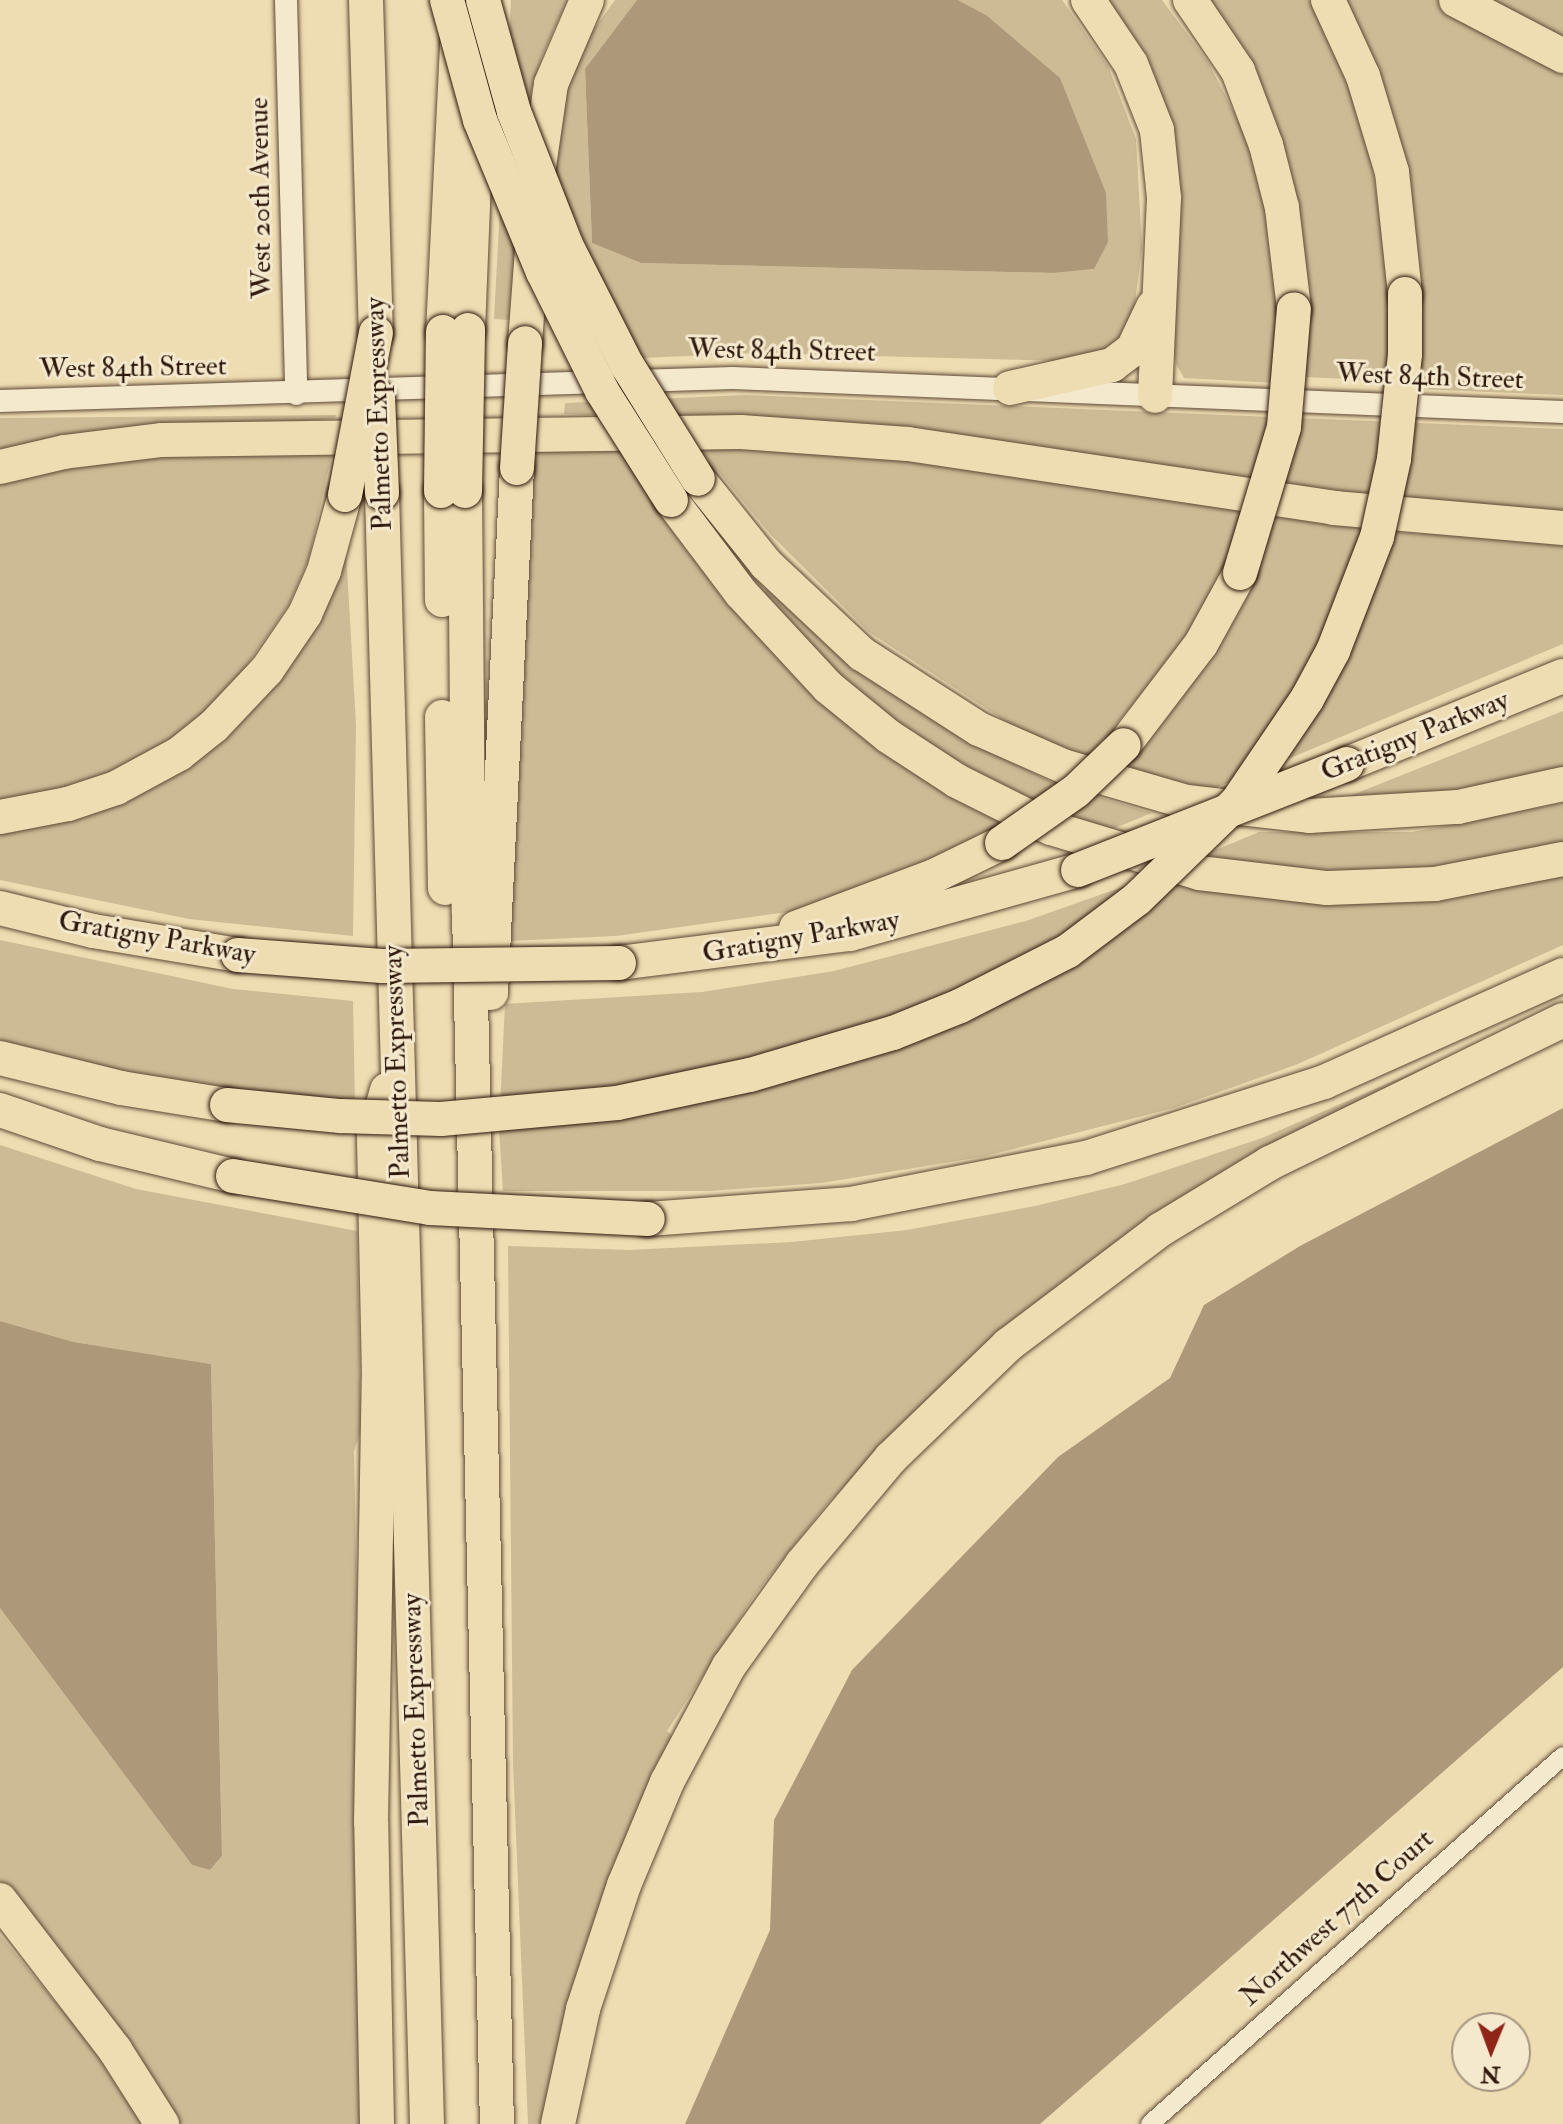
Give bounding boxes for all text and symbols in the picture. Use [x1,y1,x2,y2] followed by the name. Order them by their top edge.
[242,97,280,299] street label: West 20th Avenue
[358,297,400,531] street label: Palmetto Expressway
[688,333,876,369] street label: West 84th Street
[39,350,227,386] street label: West 84th Street
[1336,357,1524,397] street label: West 84th Street
[1316,683,1514,789] street label: Gratigny Parkway
[700,903,902,971] street label: Gratigny Parkway
[56,904,258,972] street label: Gratigny Parkway
[376,945,418,1179] street label: Palmetto Expressway
[395,1593,437,1827] street label: Palmetto Expressway
[1233,1822,1441,2014] street label: Northwest 77th Court
[1451,2012,1531,2092] north arrow
[1481,2060,1501,2088] text: N

